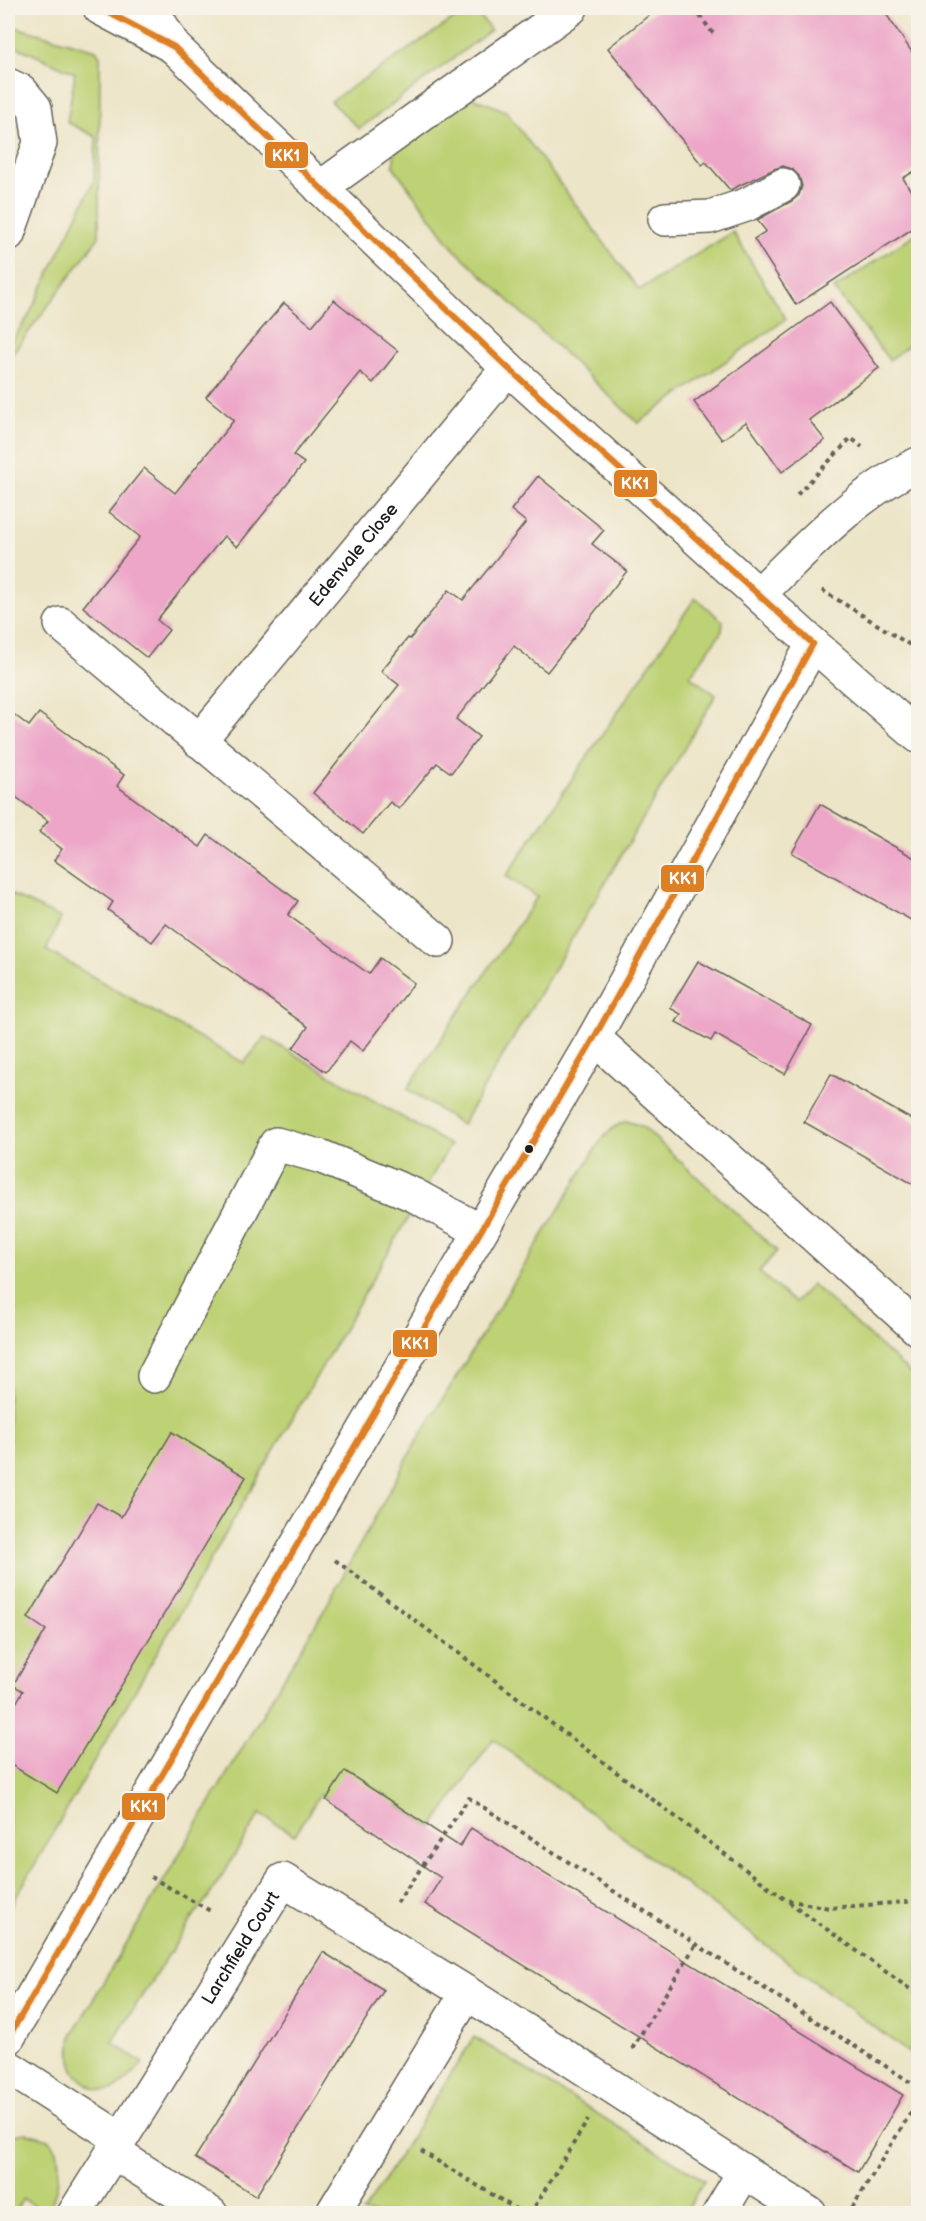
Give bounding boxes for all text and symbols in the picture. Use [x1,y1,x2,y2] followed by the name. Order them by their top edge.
[264,141,309,169] line badge: KK1
[272,147,300,166] text: KK1
[613,469,658,498] line badge: KK1
[621,475,649,494] text: KK1
[305,499,402,611] street label: Edenvale Close
[660,864,705,893] line badge: KK1
[669,870,697,889] text: KK1
[523,1143,535,1155] unlabelled marker
[392,1329,438,1358] line badge: KK1
[401,1335,429,1354] text: KK1
[121,1792,166,1821] line badge: KK1
[130,1798,158,1817] text: KK1
[197,1887,284,2008] street label: Larchfield Court

